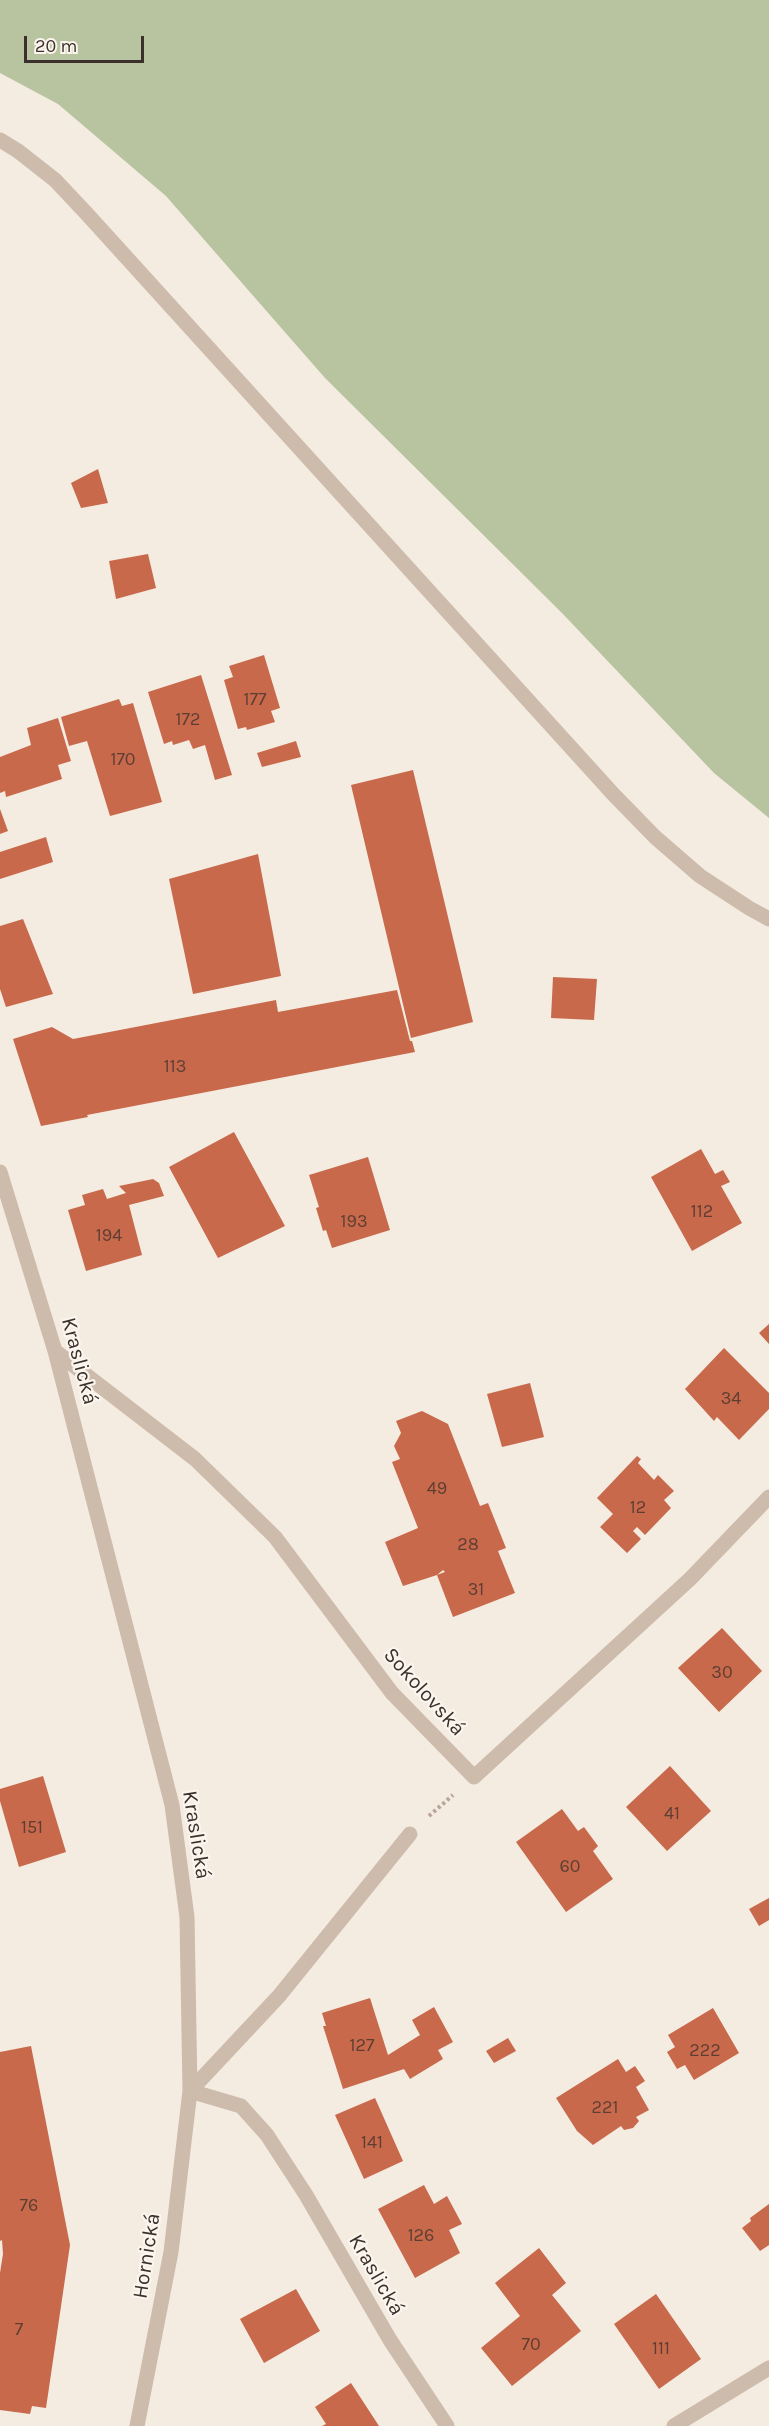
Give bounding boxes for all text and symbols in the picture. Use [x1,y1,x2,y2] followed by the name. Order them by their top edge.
[27,24,147,62] scale bar
[35,35,77,57] text: 20 m
[244,689,266,711] house number: 177
[176,709,200,731] house number: 172
[110,749,136,771] house number: 170
[164,1056,186,1078] house number: 113
[691,1201,713,1223] house number: 112
[340,1211,368,1233] house number: 193
[96,1225,122,1247] house number: 194
[55,1315,103,1407] street label: Kraslická
[721,1388,741,1410] house number: 34
[427,1478,447,1500] house number: 49
[630,1497,646,1519] house number: 12
[457,1534,479,1556] house number: 28
[468,1579,484,1601] house number: 31
[378,1643,470,1741] street label: Sokolovská
[711,1662,733,1684] house number: 30
[177,1789,215,1881] street label: Kraslická
[664,1803,680,1825] house number: 41
[21,1817,43,1839] house number: 151
[560,1856,580,1878] house number: 60
[350,2035,374,2057] house number: 127
[689,2040,721,2062] house number: 222
[592,2097,618,2119] house number: 221
[361,2132,383,2154] house number: 141
[20,2195,38,2217] house number: 76
[128,2211,166,2301] street label: Hornická
[408,2225,434,2247] house number: 126
[343,2230,409,2320] street label: Kraslická
[15,2319,23,2341] house number: 7
[521,2334,541,2356] house number: 70
[652,2338,670,2360] house number: 111

